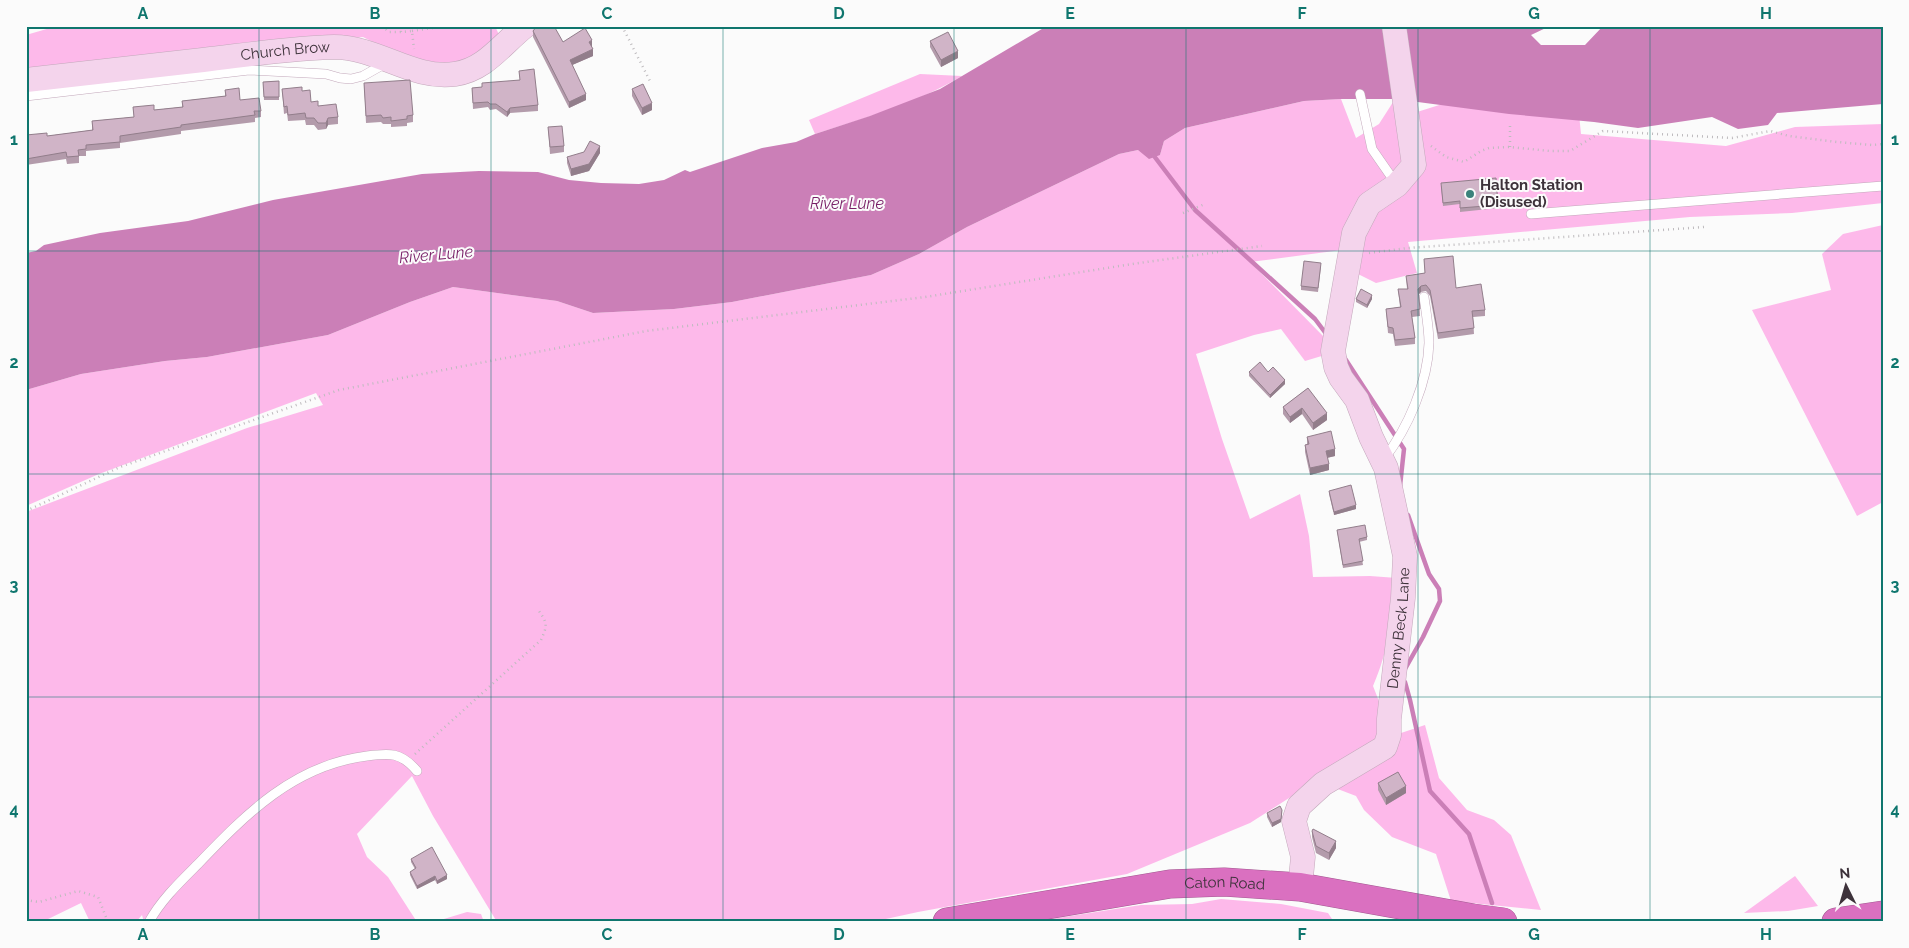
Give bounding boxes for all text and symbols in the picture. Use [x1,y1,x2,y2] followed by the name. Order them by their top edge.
[138,4,149,23] text: A
[370,4,381,23] text: B
[602,4,613,23] text: C
[833,4,845,23] text: D
[1065,4,1075,23] text: E
[1297,4,1307,23] text: F
[1528,4,1540,23] text: G
[1760,4,1772,23] text: H
[239,38,330,64] street label: Church Brow
[10,130,18,149] text: 1
[1891,130,1899,149] text: 1
[1480,176,1583,211] place label: Halton Station (Disused)
[1464,188,1476,200] marker: Halton Station (Disused)
[810,194,885,213] water label: River Lune
[398,242,474,267] water label: River Lune
[9,353,19,372] text: 2
[1890,353,1900,372] text: 2
[1384,567,1413,690] street label: Denny Beck Lane
[10,576,19,595] text: 3
[1891,576,1900,595] text: 3
[9,800,19,819] text: 4
[1890,800,1900,819] text: 4
[1822,860,1872,910] north arrow
[1839,865,1851,881] text: N
[1184,873,1266,894] street label: Caton Road
[138,925,149,944] text: A
[370,925,381,944] text: B
[602,925,613,944] text: C
[833,925,845,944] text: D
[1065,925,1075,944] text: E
[1297,925,1307,944] text: F
[1528,925,1540,944] text: G
[1760,925,1772,944] text: H

